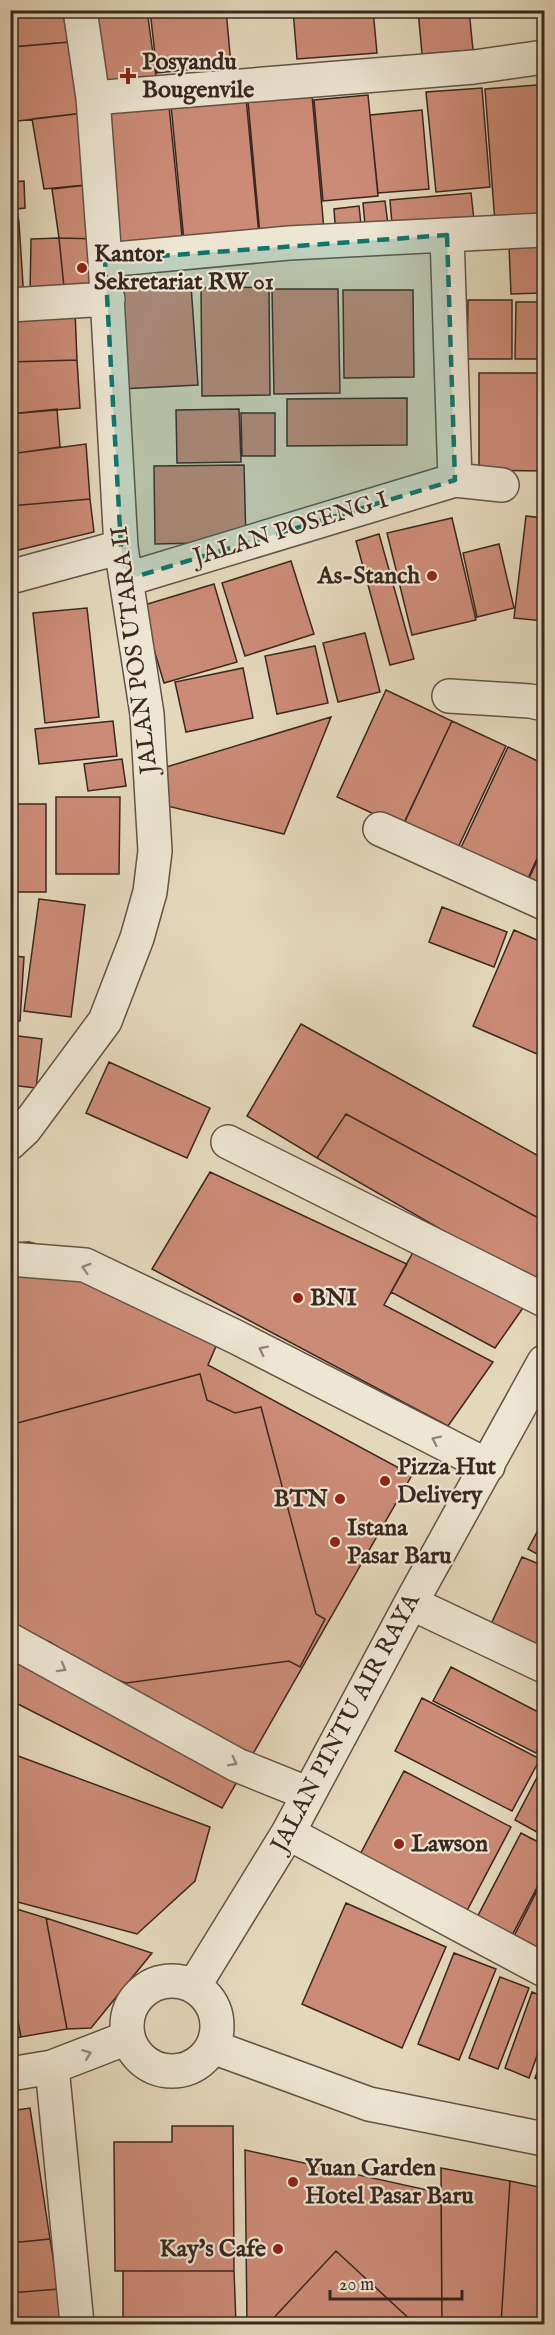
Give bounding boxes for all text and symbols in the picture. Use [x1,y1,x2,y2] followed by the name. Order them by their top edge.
[142,47,254,106] place label: Posyandu Bougenvile
[119,67,137,85] marker: Posyandu Bougenvile
[94,239,274,298] place label: Kantor Sekretariat RW 01
[75,261,89,275] marker: Kantor Sekretariat RW 01
[187,485,392,574] street label: JALAN POSENG I
[104,524,166,779] street label: JALAN POS UTARA II
[316,561,420,592] place label: As-Stanch
[425,569,439,583] marker: As-Stanch
[81,1263,92,1275] one-way arrow
[310,1283,357,1314] place label: BNI
[291,1291,305,1305] marker: BNI
[258,1346,269,1357] one-way arrow
[431,1435,442,1447] one-way arrow
[397,1452,497,1511] place label: Pizza Hut Delivery
[378,1474,392,1488] marker: Pizza Hut Delivery
[274,1484,328,1515] place label: BTN
[333,1492,347,1506] marker: BTN
[347,1513,452,1572] place label: Istana Pasar Baru
[328,1535,342,1549] marker: Istana Pasar Baru
[263,1588,428,1860] street label: JALAN PINTU AIR RAYA
[56,1661,66,1672] one-way arrow
[226,1755,237,1766] one-way arrow
[411,1829,488,1860] place label: Lawson
[392,1837,406,1851] marker: Lawson
[81,2049,92,2061] one-way arrow
[305,2153,474,2212] place label: Yuan Garden Hotel Pasar Baru
[286,2175,300,2189] marker: Yuan Garden Hotel Pasar Baru
[159,2234,266,2265] place label: Kay's Cafe
[271,2242,285,2256] marker: Kay's Cafe
[330,2263,462,2301] scale bar
[339,2274,374,2297] text: 20 m

